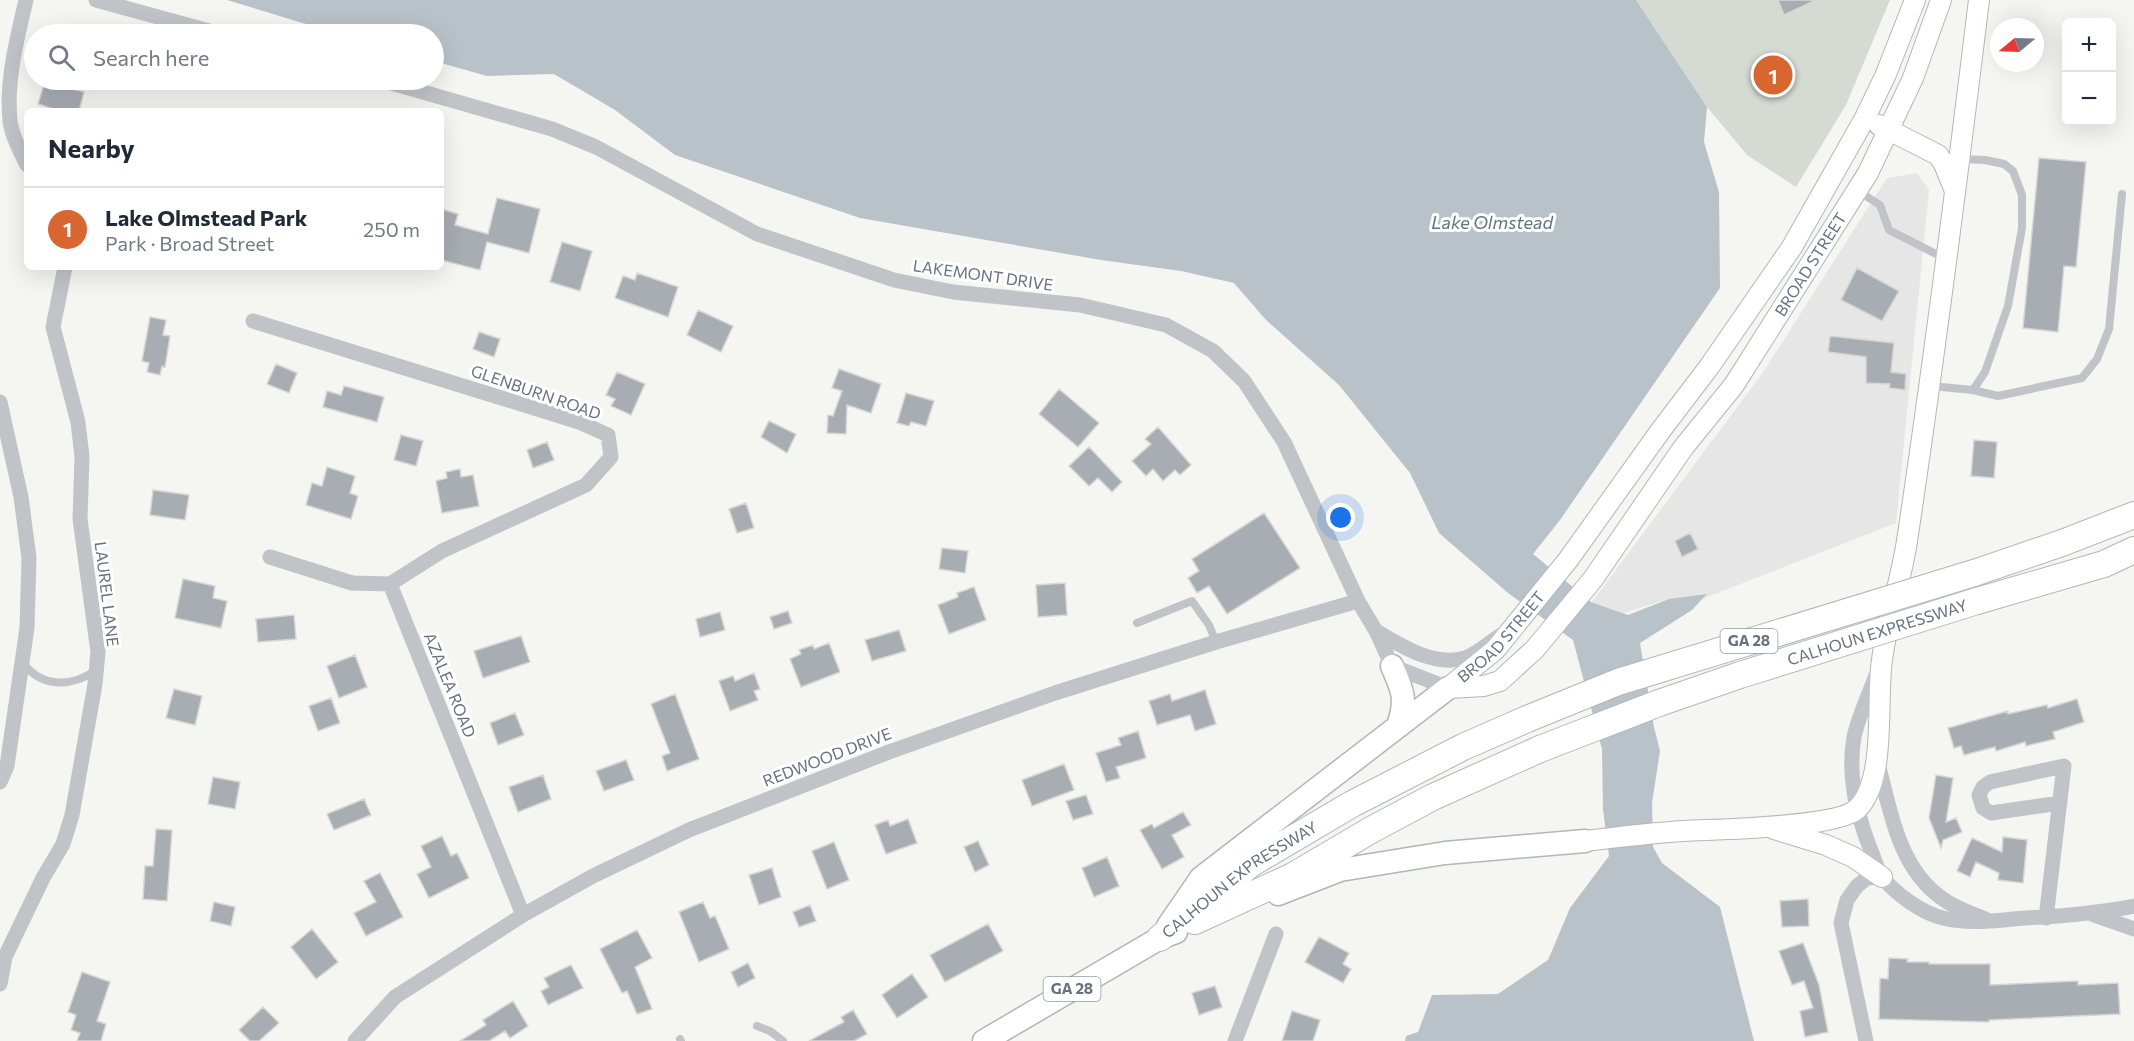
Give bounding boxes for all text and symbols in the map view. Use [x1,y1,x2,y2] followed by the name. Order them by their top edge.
[1990,18,2044,72] north arrow
[2062,18,2116,126] map controls
[2062,18,2116,72] button: +
[24,24,444,90] search box
[45,41,78,74] icon: search
[93,44,209,71] text: Search here
[1754,52,1792,98] pin: 1
[2062,72,2116,126] button: −
[48,132,135,163] text: Nearby
[105,204,307,231] text: Lake Olmstead Park
[1770,209,1850,319] street label: BROAD STREET
[1431,211,1553,233] water label: Lake Olmstead
[63,217,72,241] text: 1
[363,217,420,241] text: 250 m
[105,231,274,255] text: Park · Broad Street
[912,255,1054,294] street label: LAKEMONT DRIVE
[469,360,604,423] street label: GLENBURN ROAD
[1326,503,1355,532] your location
[92,540,123,648] street label: LAUREL LANE
[1453,587,1548,686] street label: BROAD STREET
[1785,595,1970,669] street label: CALHOUN EXPRESSWAY
[1720,629,1778,653] road number: GA 28
[421,630,480,740] street label: AZALEA ROAD
[760,723,894,790] street label: REDWOOD DRIVE
[1158,816,1321,942] street label: CALHOUN EXPRESSWAY
[1044,977,1100,1001] road number: GA 28

